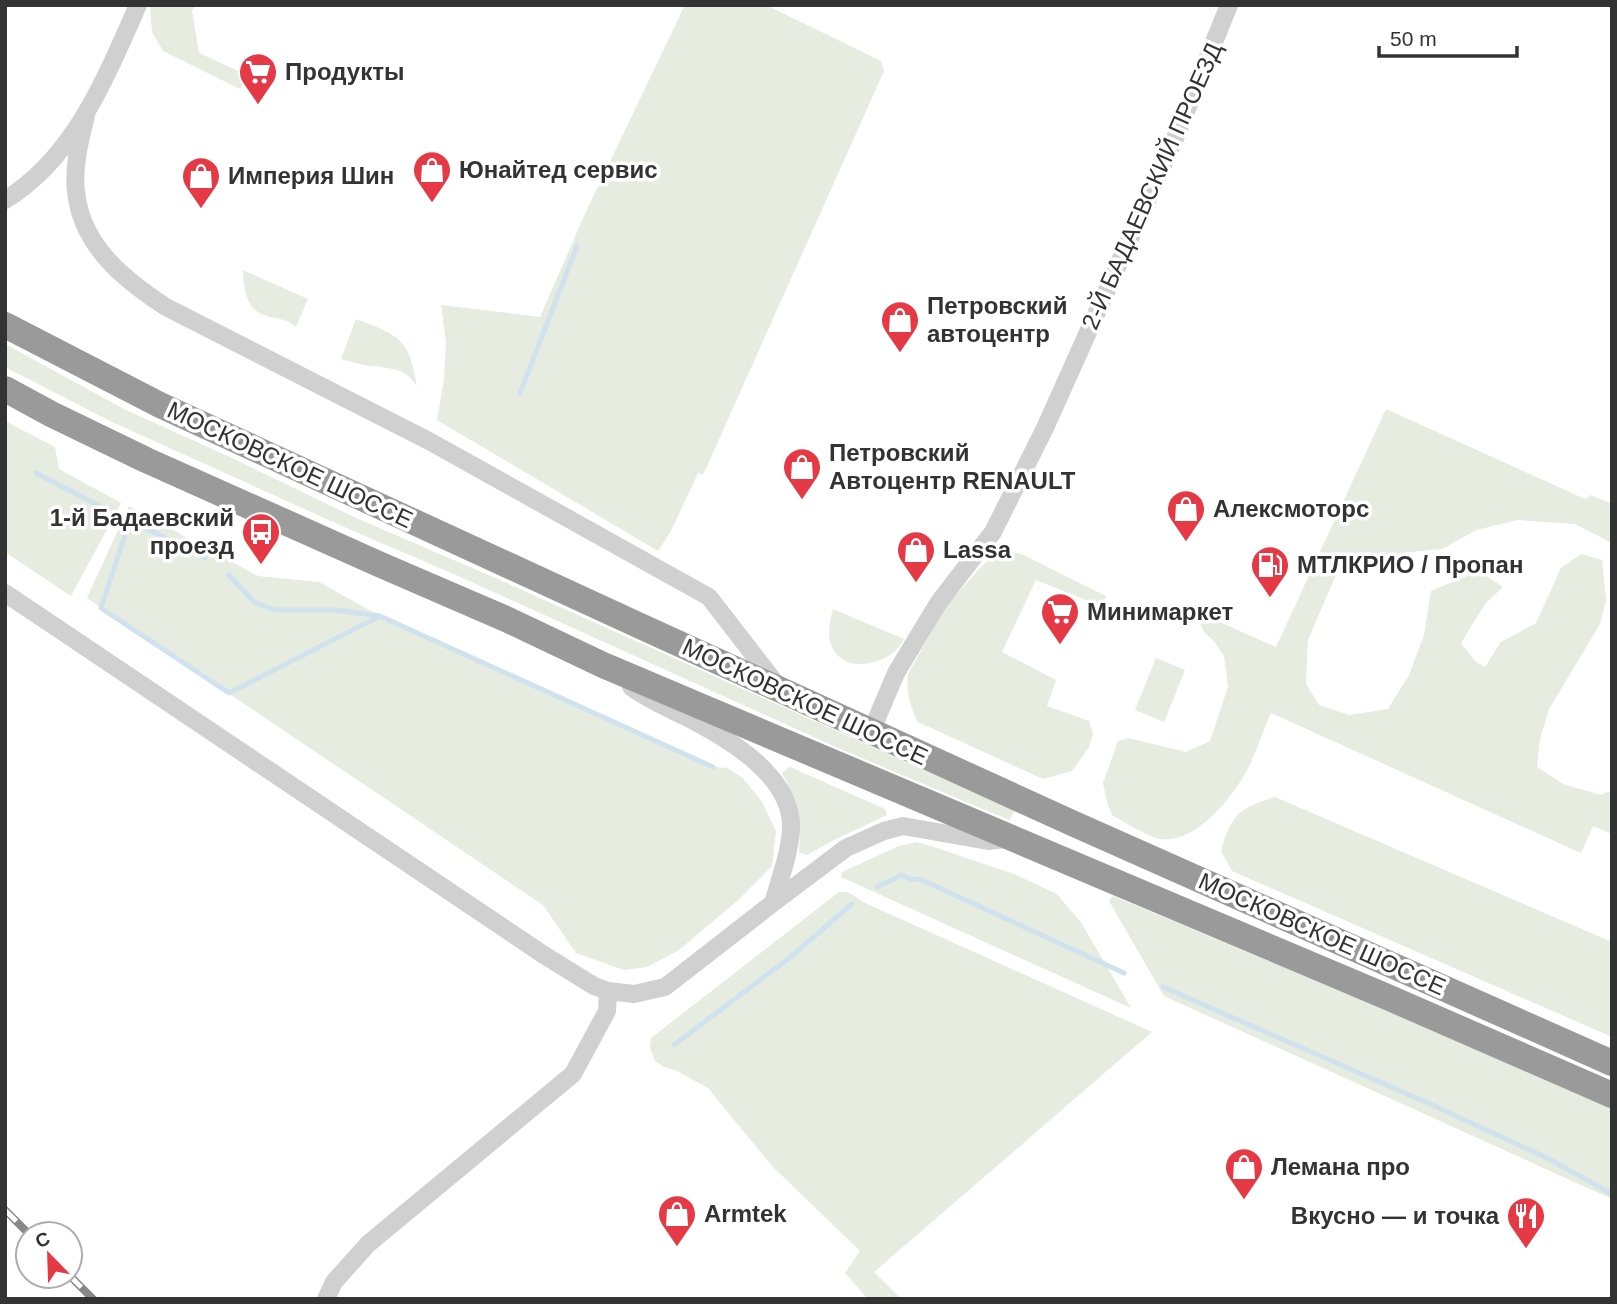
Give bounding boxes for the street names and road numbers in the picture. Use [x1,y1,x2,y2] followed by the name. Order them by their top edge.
[1076,38,1227,333] street label: 2-Й БАДАЕВСКИЙ ПРОЕЗД
[163,396,417,533] street label: МОСКОВСКОЕ ШОССЕ
[678,633,932,770] street label: МОСКОВСКОЕ ШОССЕ
[1195,867,1450,1000] street label: МОСКОВСКОЕ ШОССЕ

